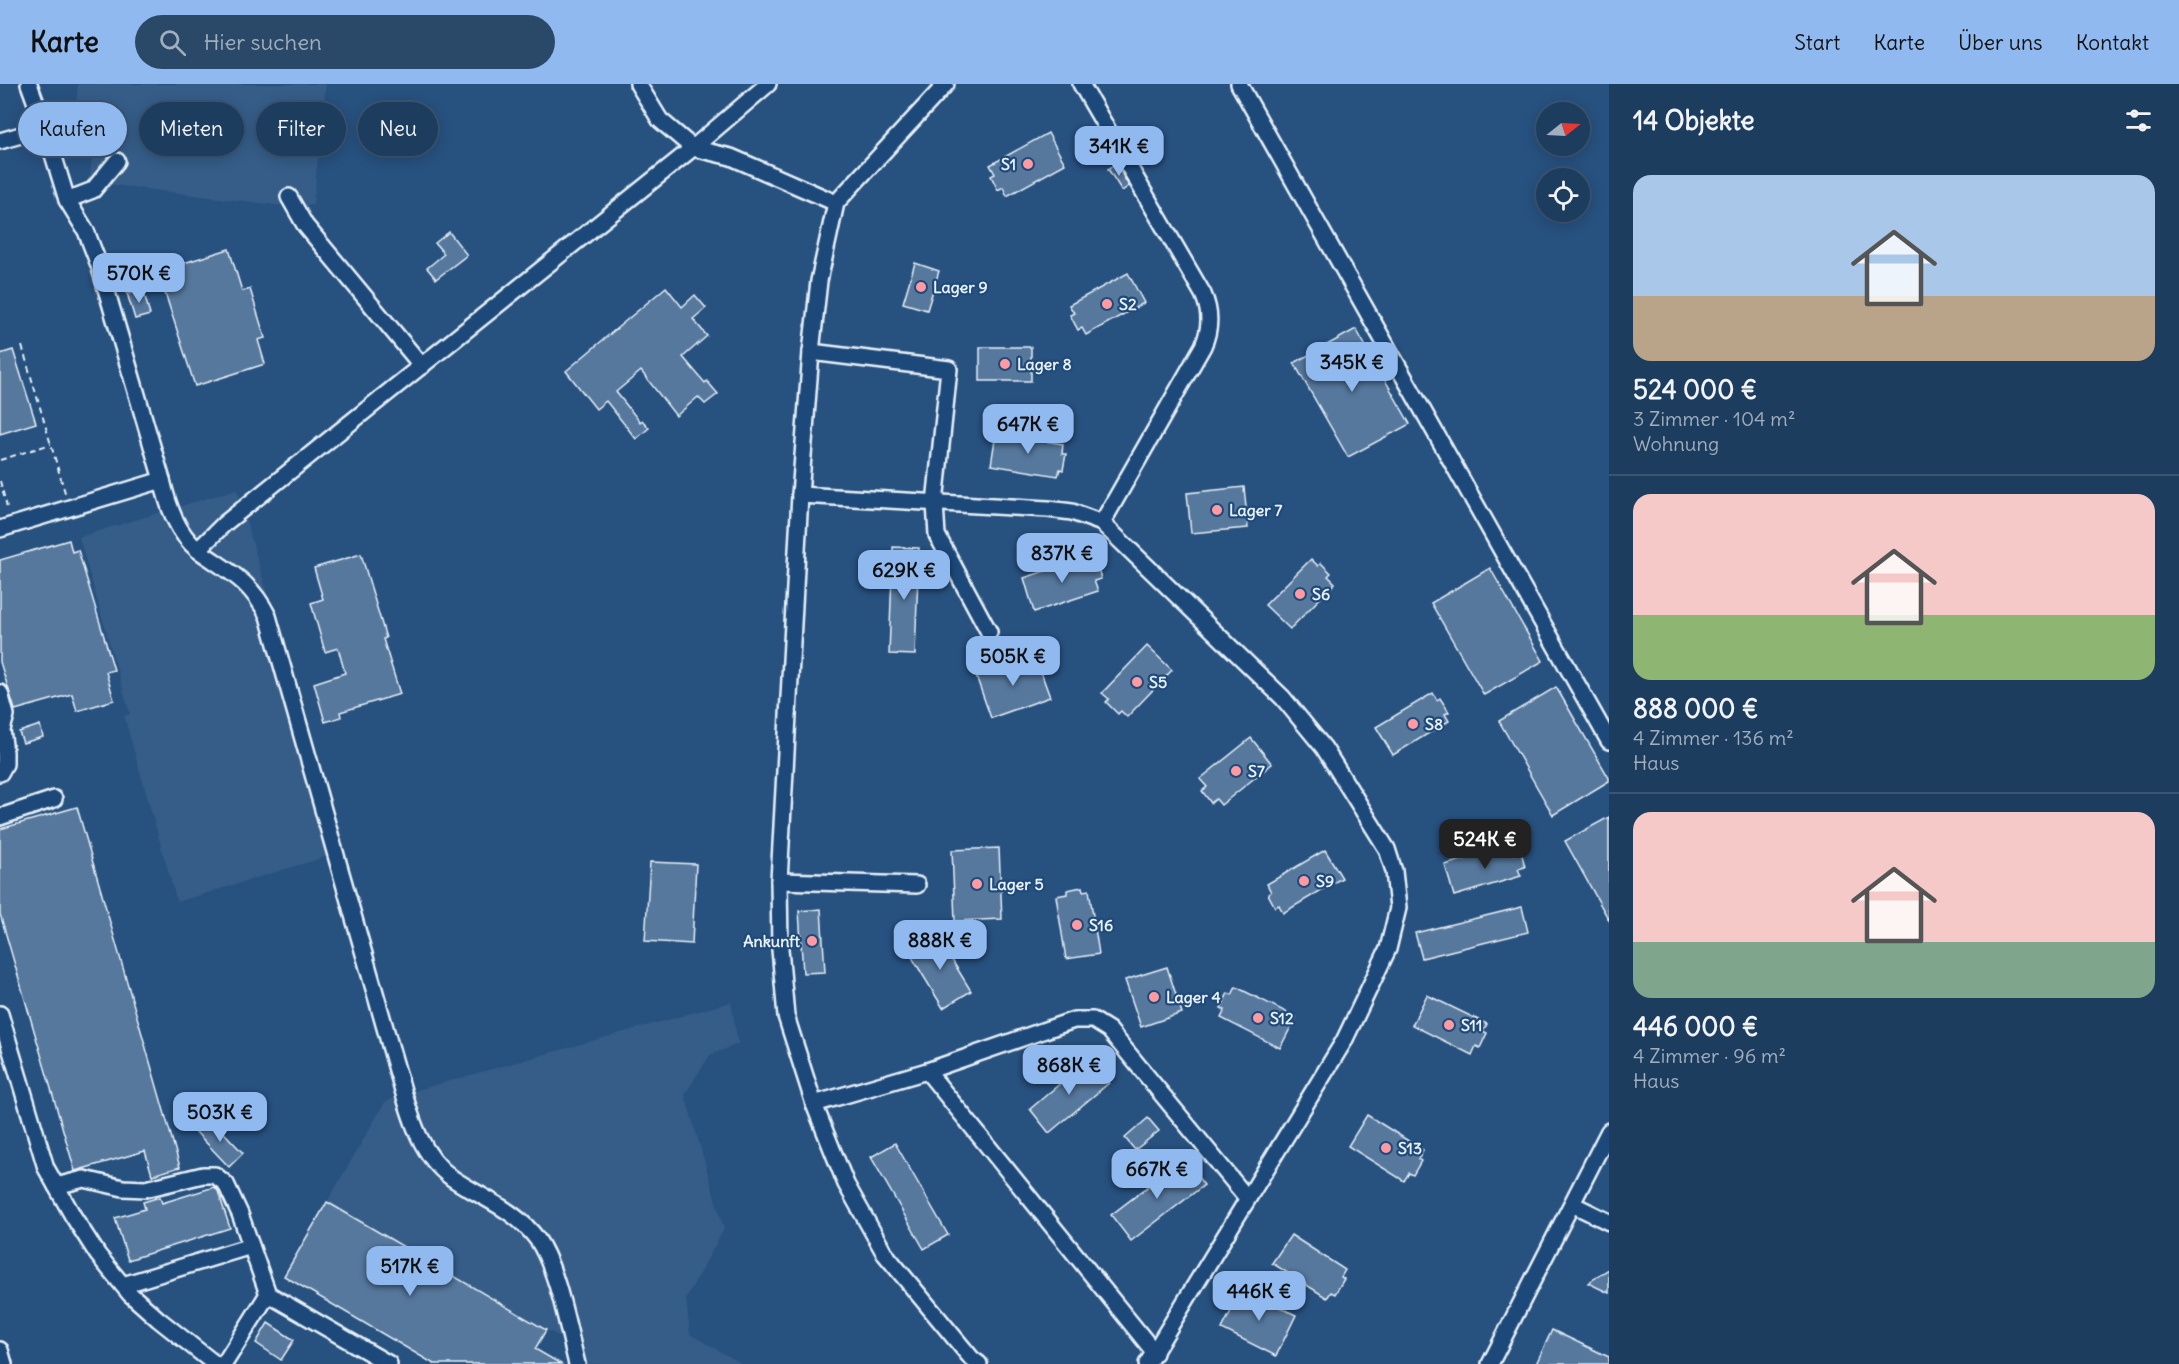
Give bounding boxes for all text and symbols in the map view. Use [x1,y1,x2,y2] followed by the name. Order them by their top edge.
[135,15,555,69] search box
[30,24,99,60] text: Karte
[156,26,189,59] icon: search
[204,28,322,56] text: Hier suchen
[1794,29,1840,56] text: Start
[1873,29,1925,56] text: Karte
[1958,29,2043,56] text: Über uns
[2076,29,2149,56] text: Kontakt
[18,102,127,156] chip: Kaufen
[139,102,244,156] chip: Mieten
[256,102,346,156] chip: Filter
[358,102,438,156] chip: Neu
[1536,102,1590,156] north arrow
[1536,102,1590,222] map controls
[1633,104,1755,137] text: 14 Objekte
[2122,104,2155,137] icon: filters
[1070,126,1168,177] pin: 341K €
[1089,133,1149,158] text: 341K €
[1001,154,1016,174] place label: S1
[1021,157,1035,171] marker: S1
[1536,168,1590,222] button: locate
[1840,214,1948,322] icon: home
[90,253,188,304] pin: 570K €
[107,260,171,285] text: 570K €
[933,277,988,298] place label: Lager 9
[914,280,928,294] marker: Lager 9
[1119,294,1137,314] place label: S2
[1100,297,1114,311] marker: S2
[1303,342,1401,393] pin: 345K €
[1320,349,1384,374] text: 345K €
[1017,354,1072,375] place label: Lager 8
[998,357,1012,371] marker: Lager 8
[1633,373,1757,406] text: 524 000 €
[979,404,1077,455] pin: 647K €
[1633,406,1795,431] text: 3 Zimmer · 104 m²
[997,411,1059,436] text: 647K €
[1633,431,1719,456] text: Wohnung
[1229,500,1283,521] place label: Lager 7
[1210,503,1224,517] marker: Lager 7
[1013,533,1111,584] pin: 837K €
[1840,533,1948,641] icon: home
[1031,540,1093,565] text: 837K €
[855,550,953,601] pin: 629K €
[872,557,936,582] text: 629K €
[1312,584,1330,604] place label: S6
[1293,587,1307,601] marker: S6
[964,636,1062,687] pin: 505K €
[980,643,1046,668] text: 505K €
[1149,672,1167,692] place label: S5
[1130,675,1144,689] marker: S5
[1633,692,1758,725] text: 888 000 €
[1425,714,1443,734] place label: S8
[1406,717,1420,731] marker: S8
[1633,725,1794,750] text: 4 Zimmer · 136 m²
[1633,750,1679,775] text: Haus
[1248,761,1265,781] place label: S7
[1229,764,1243,778] marker: S7
[1436,819,1534,870] pin: 524K €
[1453,826,1517,851] text: 524K €
[1840,851,1948,959] icon: home
[1316,871,1334,891] place label: S9
[989,874,1044,895] place label: Lager 5
[1297,874,1311,888] marker: S9
[970,877,984,891] marker: Lager 5
[1089,915,1113,935] place label: S16
[1070,918,1084,932] marker: S16
[891,920,989,971] pin: 888K €
[908,927,972,952] text: 888K €
[743,931,801,951] place label: Ankunft
[805,934,819,948] marker: Ankunft
[1166,987,1221,1008] place label: Lager 4
[1147,990,1161,1004] marker: Lager 4
[1270,1008,1294,1028] place label: S12
[1633,1010,1758,1043] text: 446 000 €
[1251,1011,1265,1025] marker: S12
[1461,1015,1482,1035] place label: S11
[1442,1018,1456,1032] marker: S11
[1633,1043,1786,1068] text: 4 Zimmer · 96 m²
[1020,1045,1118,1096] pin: 868K €
[1037,1052,1101,1077] text: 868K €
[1633,1068,1679,1093] text: Haus
[171,1092,269,1143] pin: 503K €
[187,1099,253,1124] text: 503K €
[1398,1138,1422,1158] place label: S13
[1379,1141,1393,1155] marker: S13
[1108,1149,1206,1200] pin: 667K €
[1126,1156,1188,1181] text: 667K €
[361,1246,459,1297] pin: 517K €
[380,1253,440,1278] text: 517K €
[1210,1271,1308,1322] pin: 446K €
[1227,1278,1291,1303] text: 446K €

